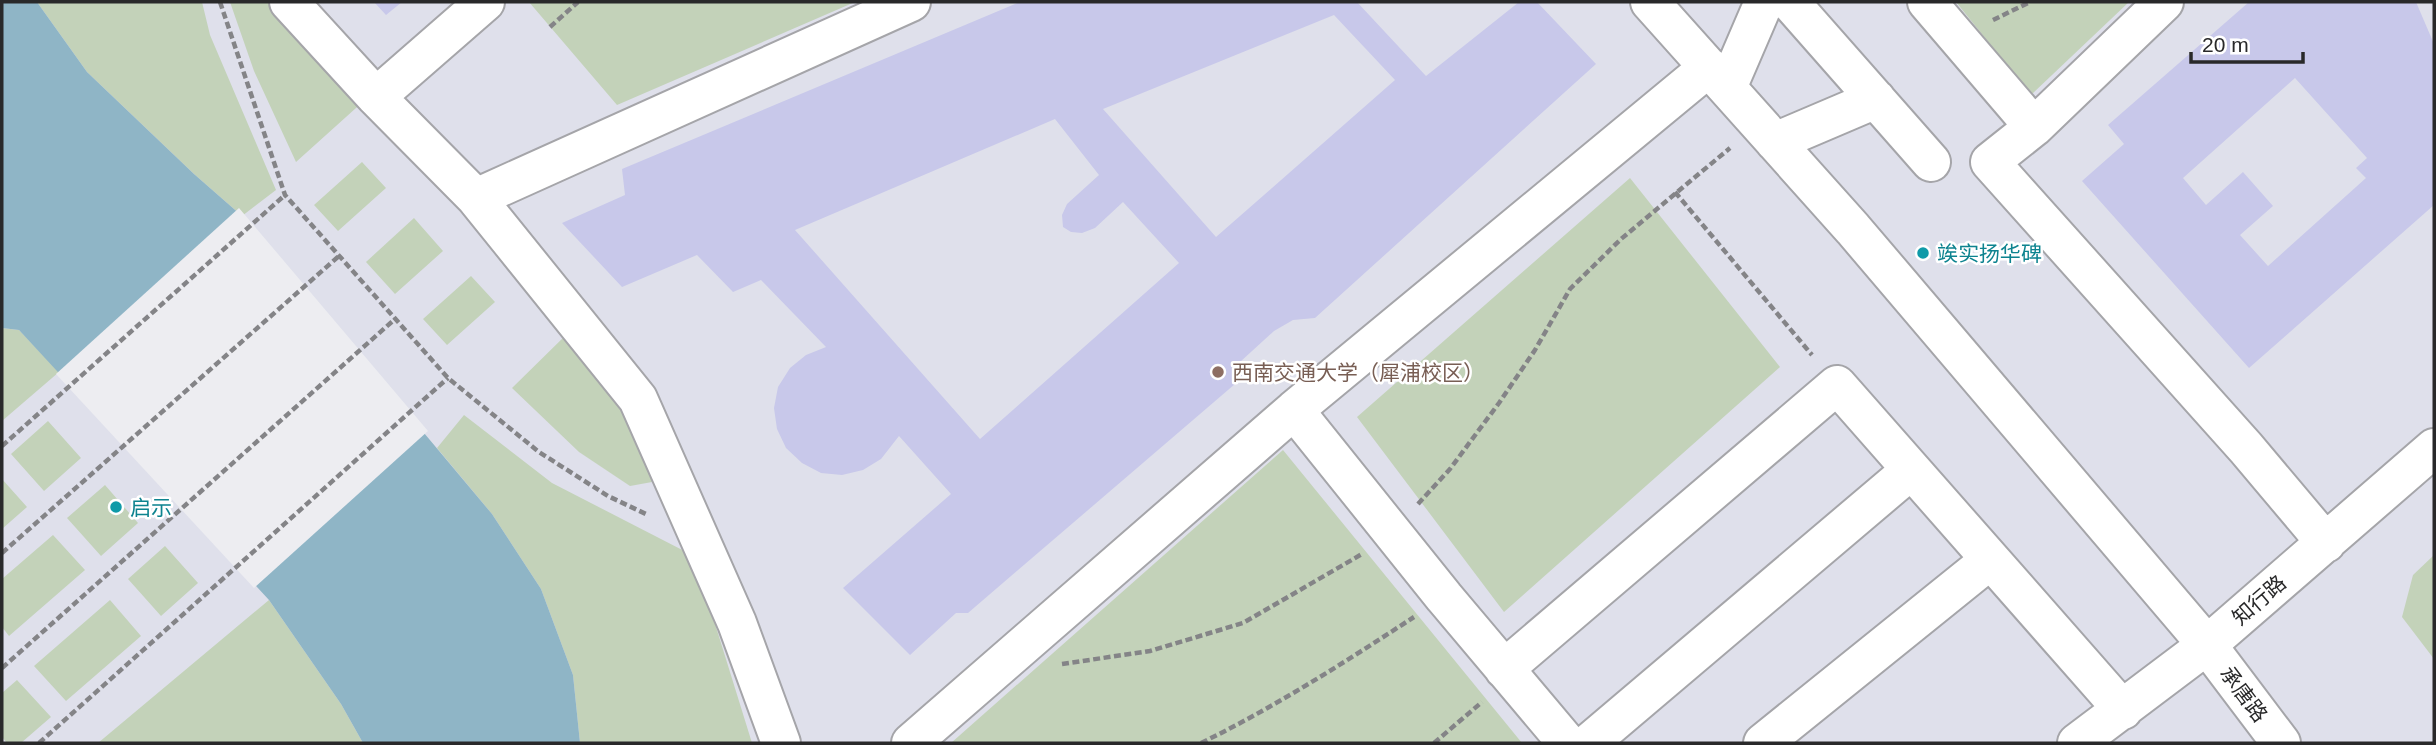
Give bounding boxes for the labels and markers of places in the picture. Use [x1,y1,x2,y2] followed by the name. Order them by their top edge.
[1937,242,2042,265] place label: 竢实扬华碑
[1915,245,1931,261] marker: 竢实扬华碑
[1232,361,1484,384] place label: 西南交通大学（犀浦校区）
[1210,364,1226,380] marker: 西南交通大学（犀浦校区）
[130,496,172,519] place label: 启示
[108,499,124,515] marker: 启示

